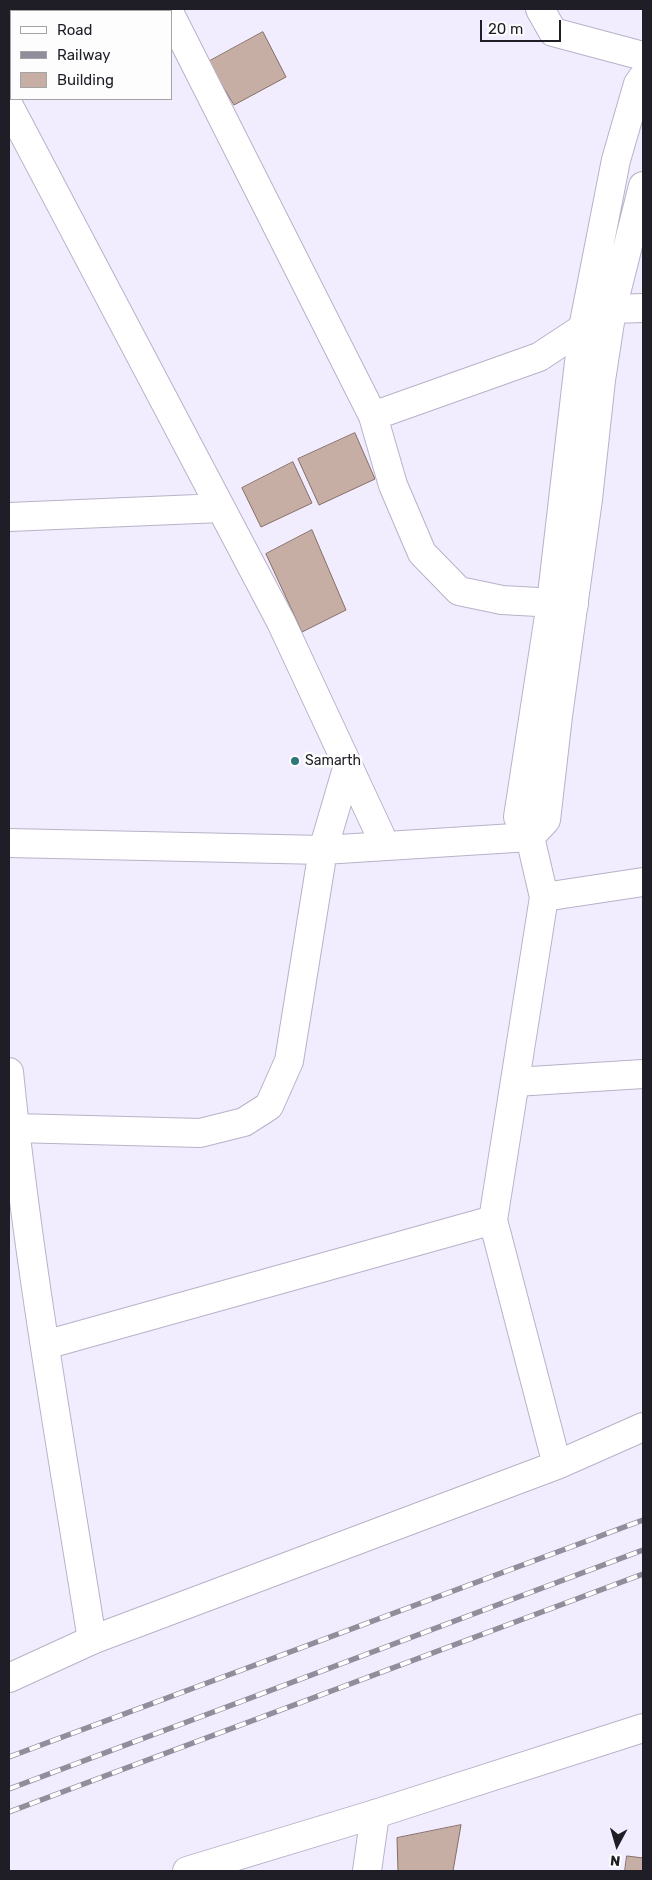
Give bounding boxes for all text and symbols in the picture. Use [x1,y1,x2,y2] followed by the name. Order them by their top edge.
[10,10,172,100] legend
[482,10,563,42] scale bar
[488,20,523,38] text: 20 m
[57,21,93,39] text: Road
[57,46,111,64] text: Railway
[57,71,114,89] text: Building
[305,753,361,769] place label: Samarth
[289,755,301,767] marker: Samarth
[592,1820,642,1870] north arrow
[609,1851,621,1869] text: N

